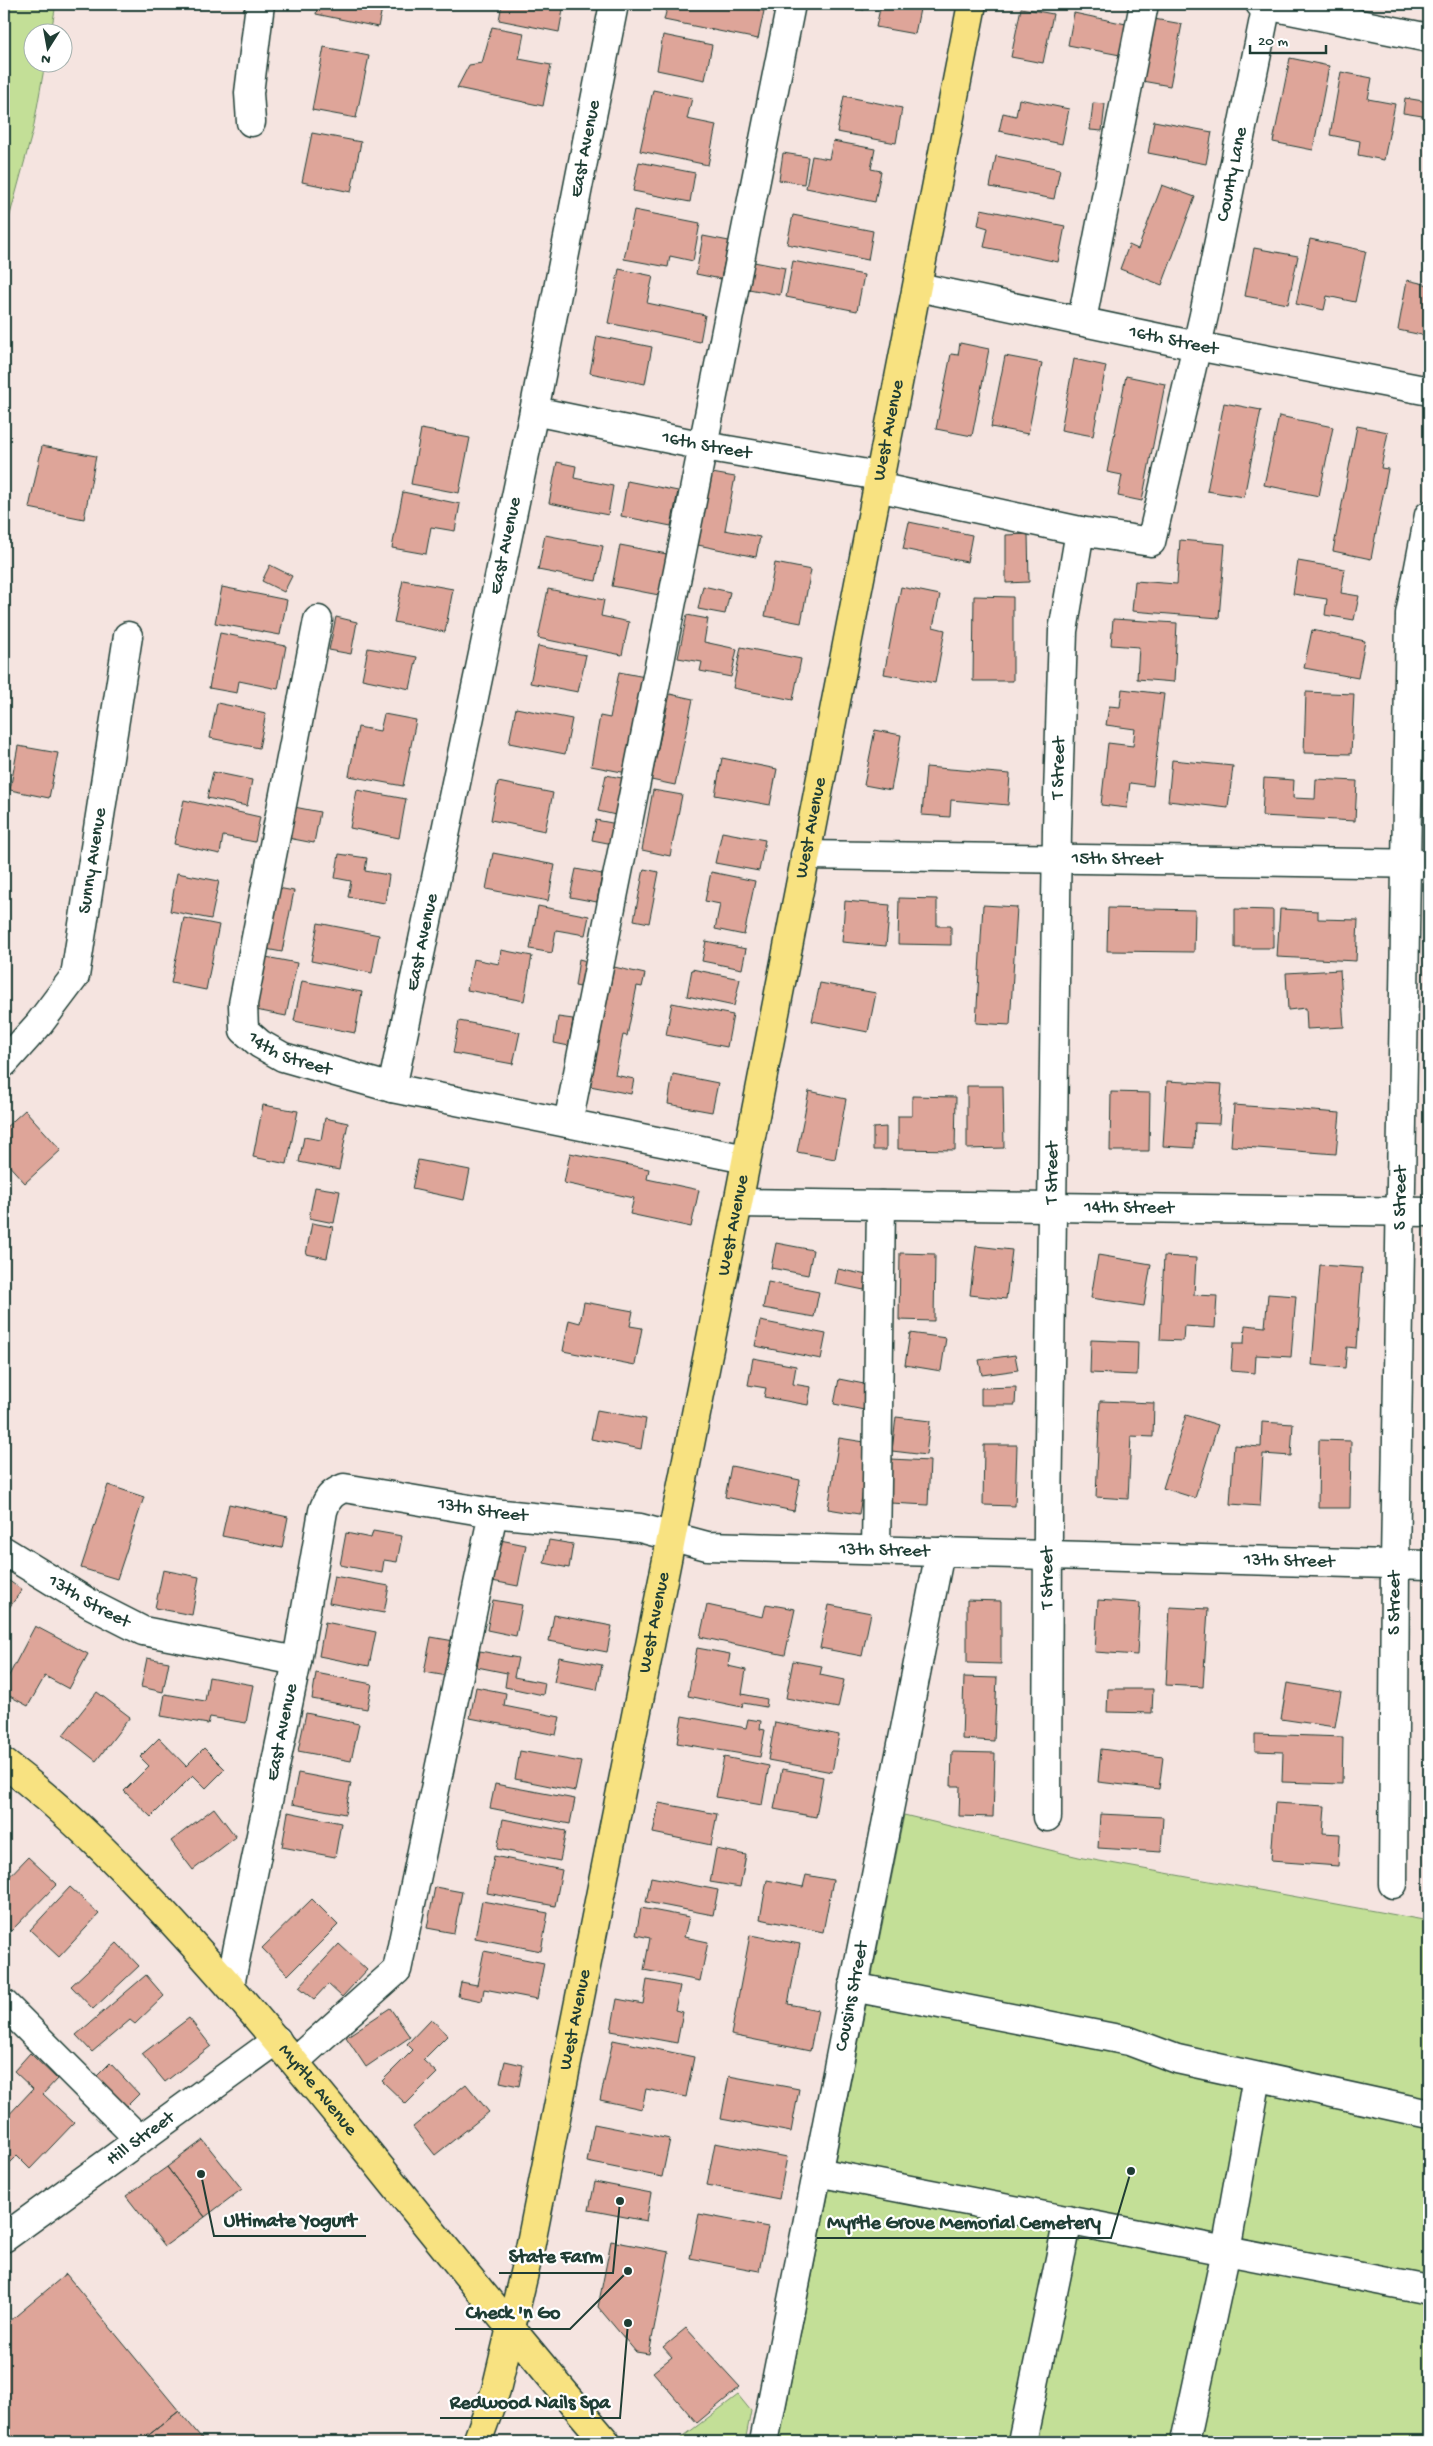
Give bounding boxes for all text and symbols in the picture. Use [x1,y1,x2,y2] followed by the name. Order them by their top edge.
[22,22,72,72] north arrow
[1250,22,1327,54] scale bar
[1258,33,1288,51] text: 20 m
[40,49,52,68] text: N
[565,98,606,199] street label: East Avenue
[1212,125,1253,224] street label: County Lane
[1126,320,1222,362] street label: 16th Street
[868,378,910,483] street label: West Avenue
[659,426,755,466] street label: 16th Street
[484,495,527,597] street label: East Avenue
[1046,734,1071,801] street label: T Street
[790,775,832,880] street label: West Avenue
[73,806,113,915] street label: Sunny Avenue
[1070,847,1165,872] street label: 15th Street
[401,891,444,993] street label: East Avenue
[242,1026,336,1082] street label: 14th Street
[1041,1139,1064,1205] street label: T Street
[1389,1164,1413,1230] street label: S Street
[712,1173,755,1278] street label: West Avenue
[1083,1196,1176,1220] street label: 14th Street
[435,1492,531,1528] street label: 13th Street
[837,1538,932,1563] street label: 13th Street
[1036,1544,1059,1610] street label: T Street
[1242,1549,1337,1574] street label: 13th Street
[43,1569,136,1635] street label: 13th Street
[1383,1569,1406,1635] street label: S Street
[633,1570,676,1675] street label: West Avenue
[261,1681,304,1783] street label: East Avenue
[830,1938,875,2054] street label: Cousins Street
[554,1967,597,2072] street label: West Avenue
[273,2039,362,2141] street label: Myrtle Avenue
[102,2105,181,2171] street label: Hill Street
[214,2201,366,2236] callout: Ultimate Yogurt
[817,2203,1111,2238] callout: Myrtle Grove Memorial Cemetery
[224,2211,358,2234] text: Ultimate Yogurt
[827,2213,1101,2236] text: Myrtle Grove Memorial Cemetery
[499,2238,613,2273] callout: State Farm
[509,2247,604,2270] text: State Farm
[455,2294,570,2329] callout: Check 'n Go
[465,2303,561,2326] text: Check 'n Go
[440,2383,620,2418] callout: Redwood Nails Spa
[449,2393,611,2416] text: Redwood Nails Spa

